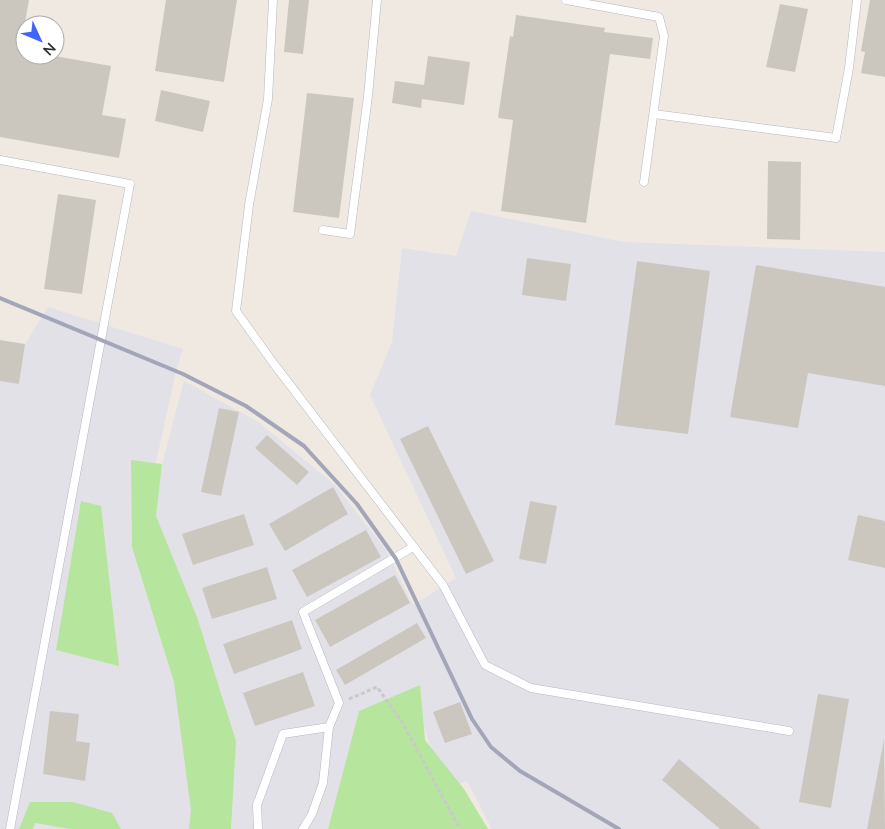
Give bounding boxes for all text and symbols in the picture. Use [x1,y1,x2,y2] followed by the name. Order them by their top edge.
[15,15,65,65] north arrow
[40,40,60,59] text: N

